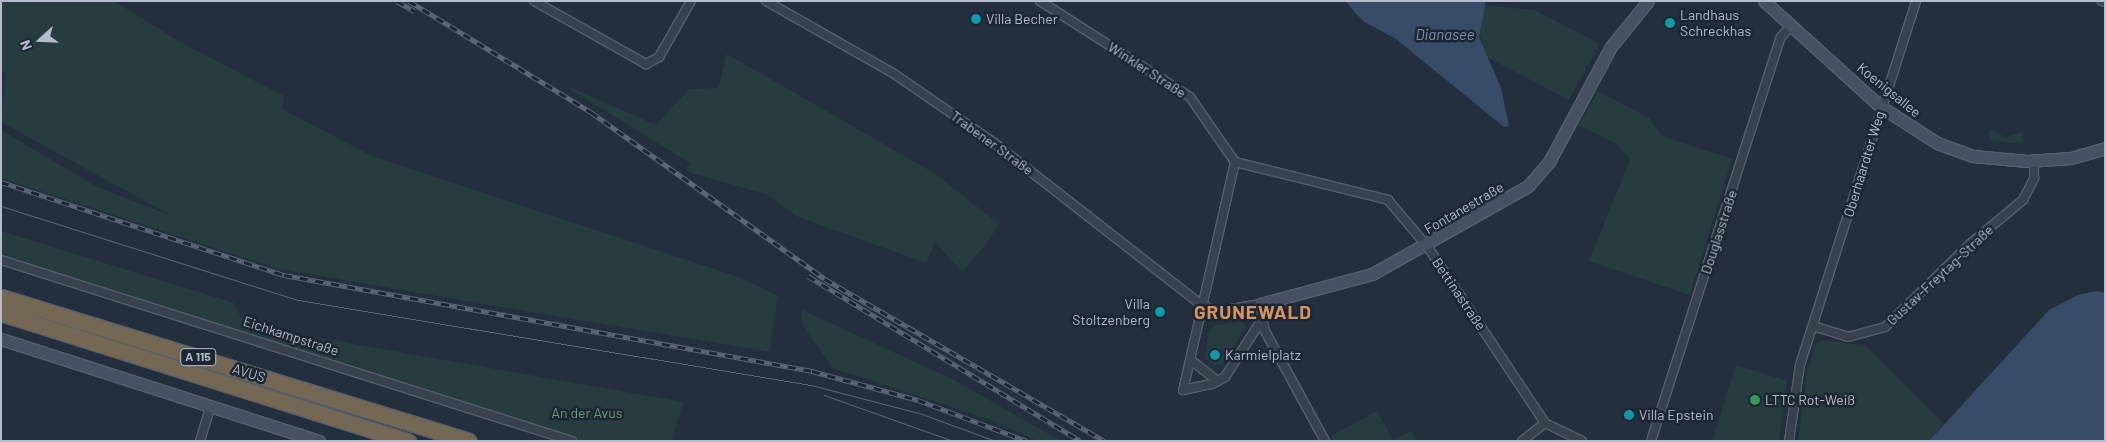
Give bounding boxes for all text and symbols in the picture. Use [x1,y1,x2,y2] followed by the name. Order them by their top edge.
[1680,7,1751,40] place label: Landhaus Schreckhas
[986,11,1058,27] place label: Villa Becher
[970,13,982,25] marker: Villa Becher
[15,15,65,65] north arrow
[1664,17,1676,29] marker: Landhaus Schreckhas
[1416,26,1474,44] water label: Dianasee
[16,38,35,53] text: N
[1105,39,1189,101] street label: Winkler Straße
[1854,59,1924,121] street label: Koenigsallee
[947,107,1037,179] street label: Trabener Straße
[1840,109,1888,219] street label: Oberhaardter Weg
[1421,179,1507,237] street label: Fontanestraße
[1697,188,1741,276] street label: Douglasstraße
[1883,221,1997,329] street label: Gustav-Freytag-Straße
[1429,255,1489,333] street label: Bettinastraße
[1072,296,1150,328] place label: Villa Stoltzenberg
[1193,301,1313,323] district label: GRUNEWALD
[1154,306,1166,318] marker: Villa Stoltzenberg
[241,313,341,359] street label: Eichkampstraße
[1225,347,1301,363] place label: Karmielplatz
[179,348,217,367] road number: A 115
[1209,349,1221,361] marker: Karmielplatz
[231,360,267,386] street label: AVUS
[1765,392,1855,408] place label: LTTC Rot-Weiß
[1749,394,1761,406] marker: LTTC Rot-Weiß
[552,405,622,421] park label: An der Avus
[1639,407,1714,423] place label: Villa Epstein
[1623,409,1635,421] marker: Villa Epstein

